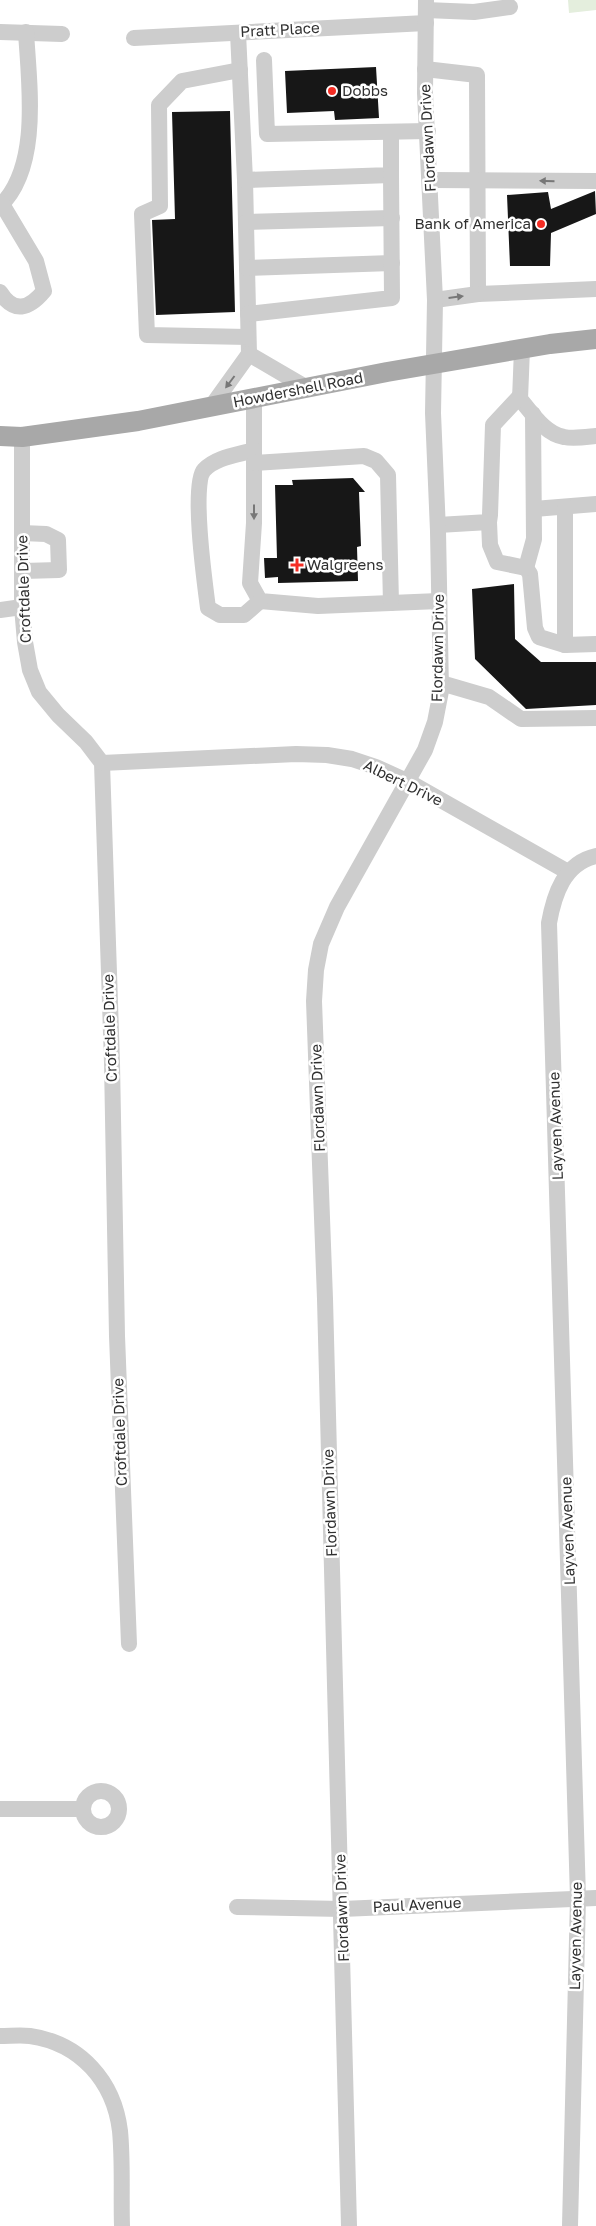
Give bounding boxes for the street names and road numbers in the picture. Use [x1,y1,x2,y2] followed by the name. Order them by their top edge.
[240,18,320,40] street label: Pratt Place
[415,83,439,193] street label: Flordawn Drive
[231,368,364,410] street label: Howdershell Road
[12,534,34,643] street label: Croftdale Drive
[427,593,447,702] street label: Flordawn Drive
[361,755,446,809] street label: Albert Drive
[98,973,120,1082] street label: Croftdale Drive
[306,1043,328,1152] street label: Flordawn Drive
[544,1071,566,1181] street label: Layven Avenue
[108,1377,130,1486] street label: Croftdale Drive
[318,1448,340,1557] street label: Flordawn Drive
[556,1476,578,1586] street label: Layven Avenue
[330,1853,352,1962] street label: Flordawn Drive
[565,1881,585,1990] street label: Layven Avenue
[372,1893,462,1915] street label: Paul Avenue

